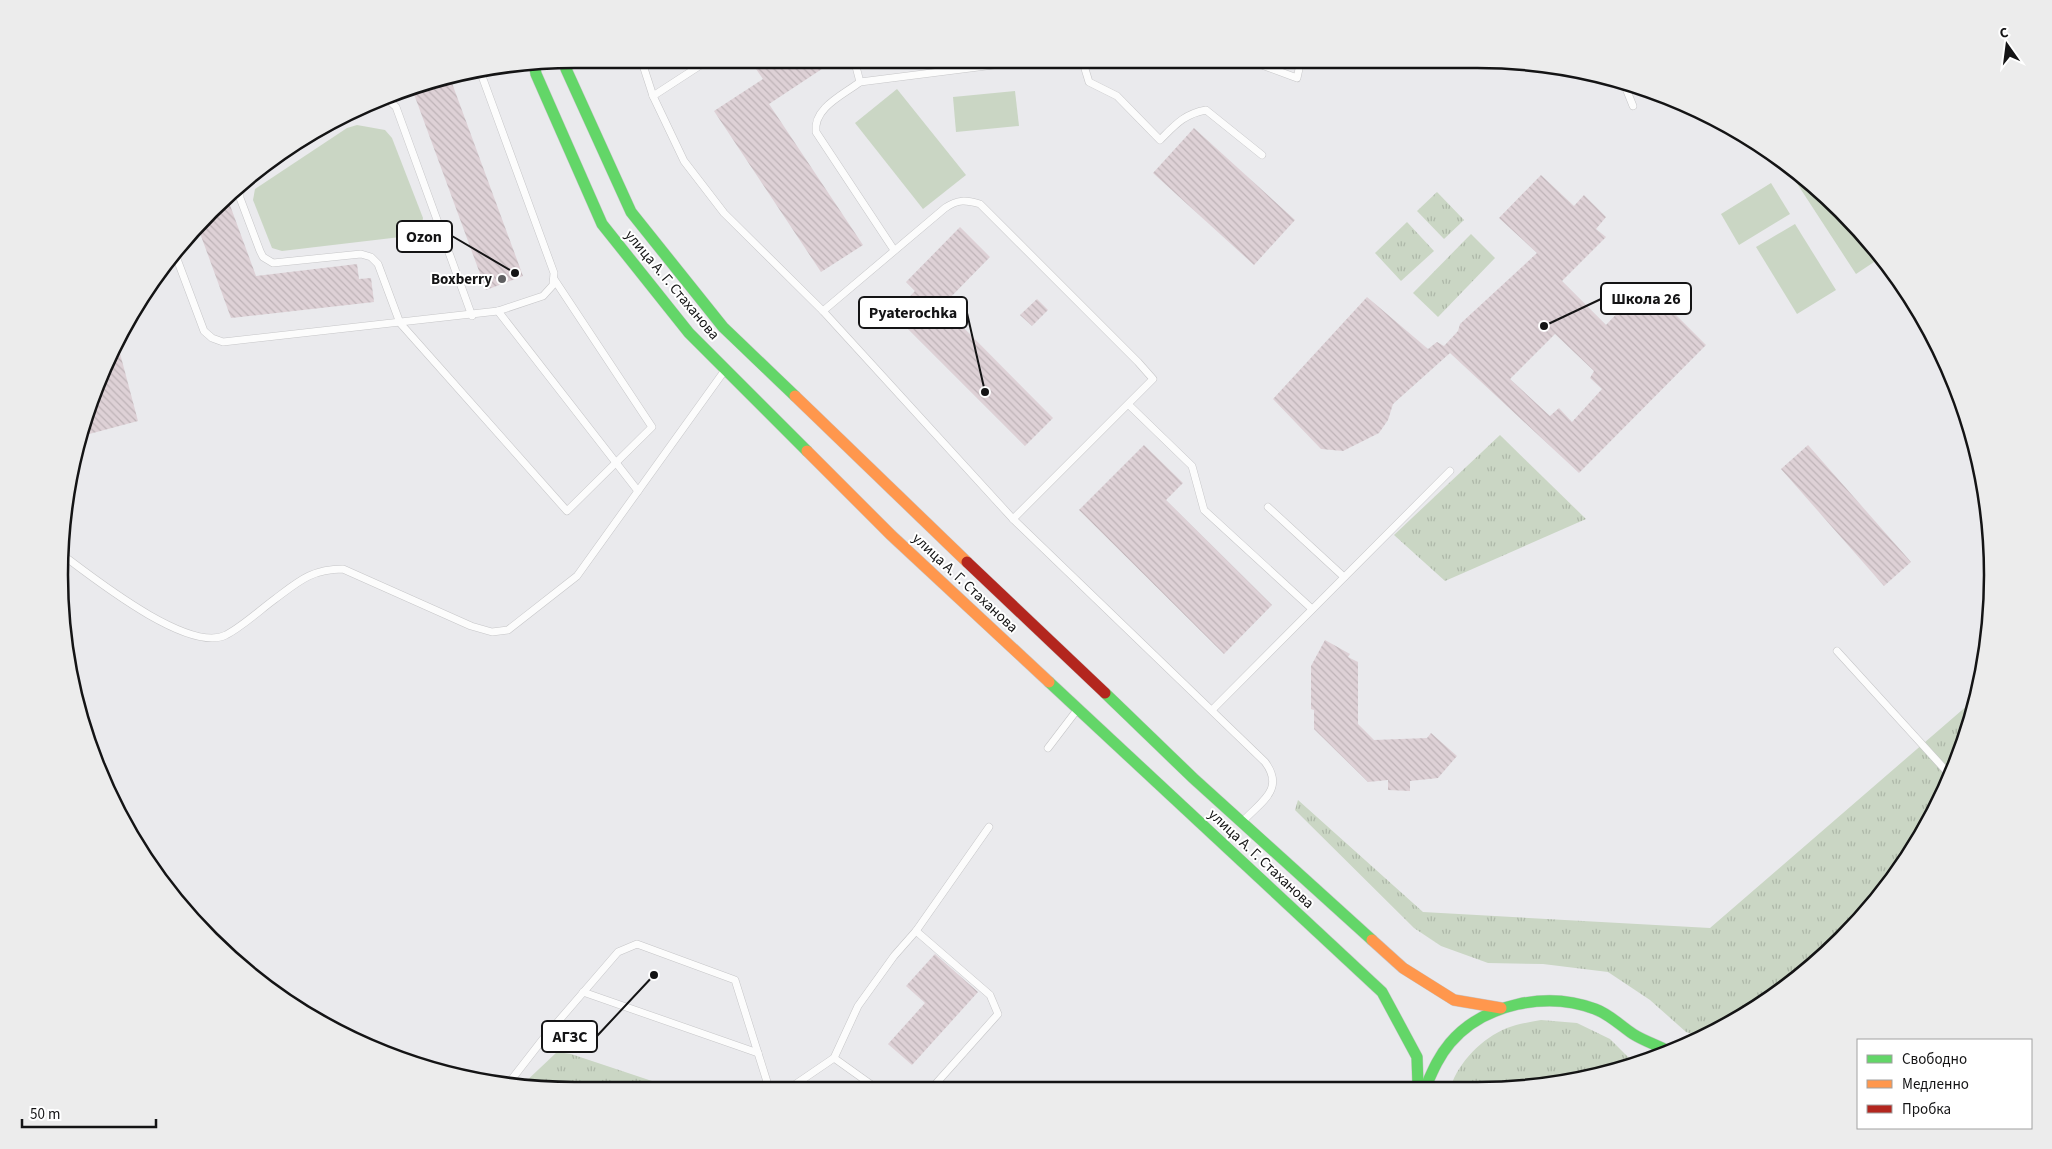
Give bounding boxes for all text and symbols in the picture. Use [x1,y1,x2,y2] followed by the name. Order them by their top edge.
[1982,20,2032,70] north arrow
[1998,23,2010,44] text: С
[397,221,452,252] callout: Ozon
[406,226,442,248] text: Ozon
[620,226,724,344] street label: улица А. Г. Стаханова
[431,269,492,290] place label: Boxberry
[496,273,508,285] marker: Boxberry
[1601,283,1691,314] callout: Школа 26
[1611,288,1681,310] text: Школа 26
[859,297,967,328] callout: Pyaterochka
[869,302,957,324] text: Pyaterochka
[908,528,1022,638] street label: улица А. Г. Стаханова
[1204,804,1318,914] street label: улица А. Г. Стаханова
[542,1021,597,1052] callout: АГЗС
[551,1026,588,1048] text: АГЗС
[1857,1039,2032,1129] legend
[1902,1049,1967,1070] text: Свободно
[1902,1074,1969,1095] text: Медленно
[22,1096,156,1128] scale bar
[1902,1099,1951,1120] text: Пробка
[30,1104,60,1125] text: 50 m

